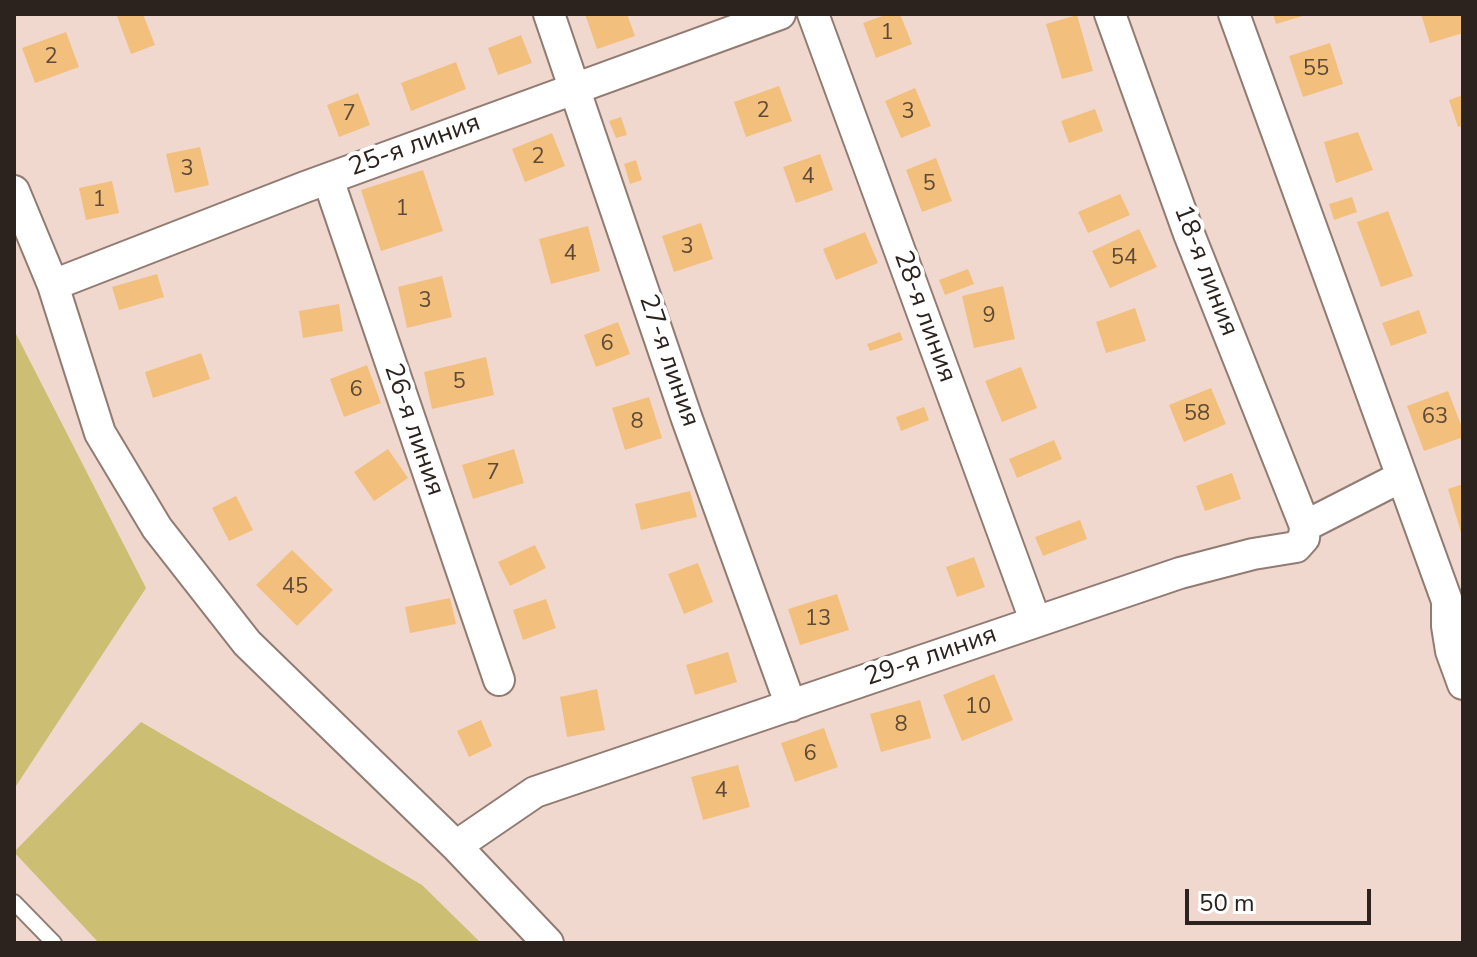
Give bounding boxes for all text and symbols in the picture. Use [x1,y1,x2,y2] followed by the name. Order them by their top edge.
[880,21,894,47] house number: 1
[44,45,58,71] house number: 2
[1303,57,1329,83] house number: 55
[756,99,770,125] house number: 2
[901,100,915,126] house number: 3
[342,102,356,128] house number: 7
[345,108,485,184] street label: 25-я линия
[531,145,545,171] house number: 2
[180,157,194,183] house number: 3
[801,165,815,191] house number: 4
[922,172,936,198] house number: 5
[92,188,106,214] house number: 1
[395,197,409,223] house number: 1
[1166,201,1244,341] street label: 18-я линия
[680,235,694,261] house number: 3
[563,242,577,268] house number: 4
[1111,246,1137,272] house number: 54
[886,247,962,387] street label: 28-я линия
[418,289,432,315] house number: 3
[631,291,705,431] street label: 27-я линия
[982,304,996,330] house number: 9
[600,332,614,358] house number: 6
[376,360,450,500] street label: 26-я линия
[452,370,466,396] house number: 5
[349,378,363,404] house number: 6
[1184,402,1210,428] house number: 58
[1422,405,1448,431] house number: 63
[630,410,644,436] house number: 8
[486,461,500,487] house number: 7
[282,575,308,601] house number: 45
[805,607,831,633] house number: 13
[861,620,1001,694] street label: 29-я линия
[965,695,991,721] house number: 10
[894,713,908,739] house number: 8
[803,742,817,768] house number: 6
[714,779,728,805] house number: 4
[1189,873,1375,923] scale bar
[1199,887,1255,919] text: 50 m

